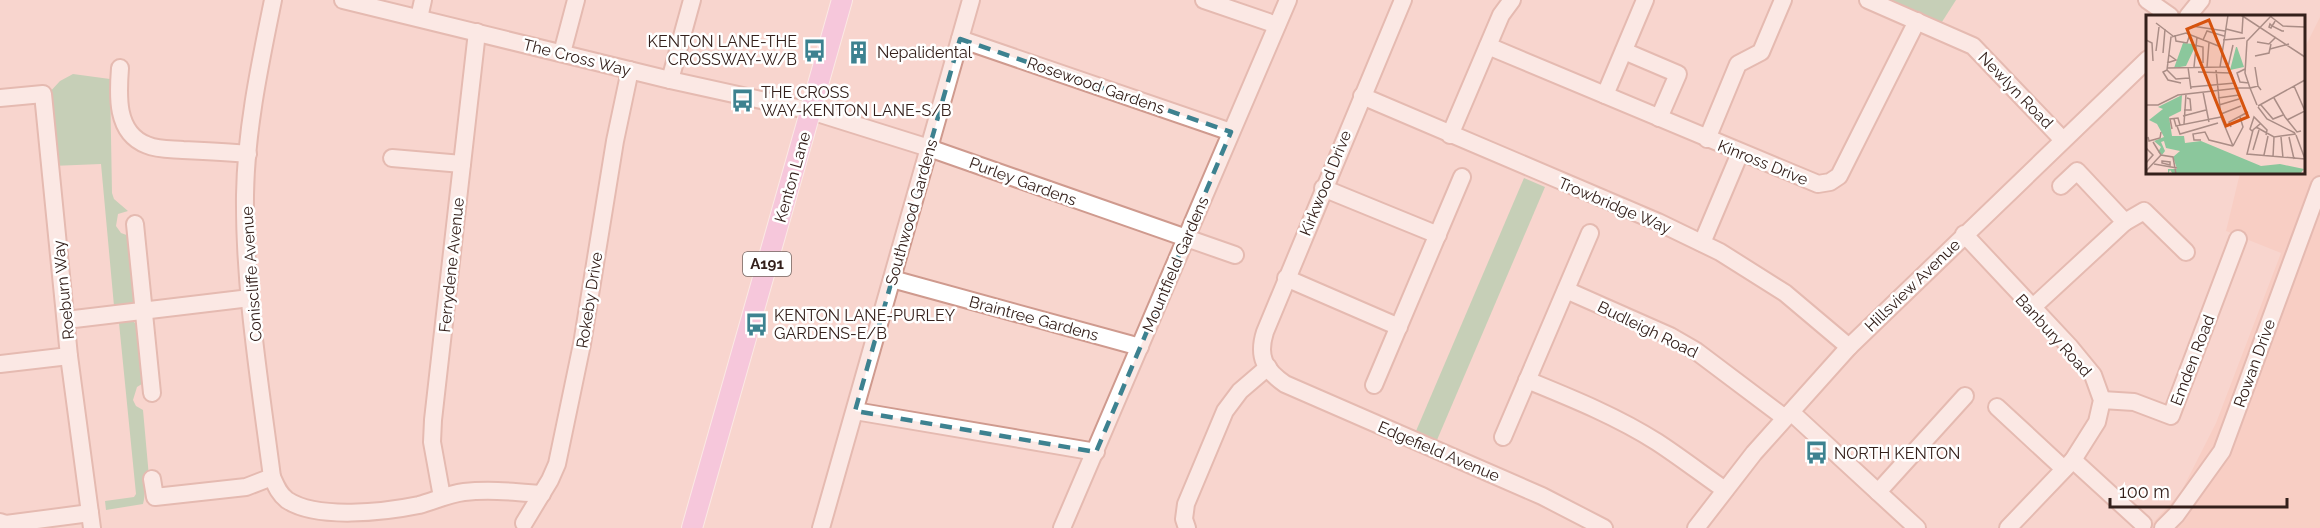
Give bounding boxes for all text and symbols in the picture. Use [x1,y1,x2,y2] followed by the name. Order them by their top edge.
[2146,15,2305,174] inset map
[648,32,797,69] place label: KENTON LANE-THE CROSSWAY-W/B
[521,35,633,80] street label: The Cross Way
[802,37,828,63] bus stop icon: KENTON LANE-THE CROSSWAY-W/B
[846,39,872,65] building icon: Nepalidental
[877,43,973,62] place label: Nepalidental
[1974,48,2057,133] street label: Newlyn Road
[1024,53,1167,118] street label: Rosewood Gardens
[761,83,952,120] place label: THE CROSS WAY-KENTON LANE-S/B
[730,88,756,114] bus stop icon: THE CROSS WAY-KENTON LANE-S/B
[1296,128,1355,239] street label: Kirkwood Drive
[770,130,814,225] street label: Kenton Lane
[1715,136,1811,189] street label: Kinross Drive
[882,137,941,287] street label: Southwood Gardens
[967,153,1079,210] street label: Purley Gardens
[1556,173,1674,238] street label: Trowbridge Way
[1138,193,1213,335] street label: Mountfield Gardens
[435,197,468,334] street label: Ferrydene Avenue
[237,206,266,342] street label: Coniscliffe Avenue
[1861,235,1964,336] street label: Hillsview Avenue
[49,239,78,341] street label: Roeburn Way
[573,251,606,350] street label: Rokeby Drive
[743,252,791,276] road number: A191
[2012,290,2096,381] street label: Banbury Road
[967,292,1101,345] street label: Braintree Gardens
[1595,297,1701,362] street label: Budleigh Road
[774,306,956,343] place label: KENTON LANE-PURLEY GARDENS-E/B
[743,311,769,337] bus stop icon: KENTON LANE-PURLEY GARDENS-E/B
[2166,312,2218,408] street label: Emden Road
[2230,316,2279,410] street label: Rowan Drive
[1375,417,1502,486] street label: Edgefield Avenue
[1803,440,1829,466] bus stop icon: NORTH KENTON
[1834,444,1960,463] place label: NORTH KENTON
[2110,471,2287,509] scale bar
[2119,481,2170,502] text: 100 m

